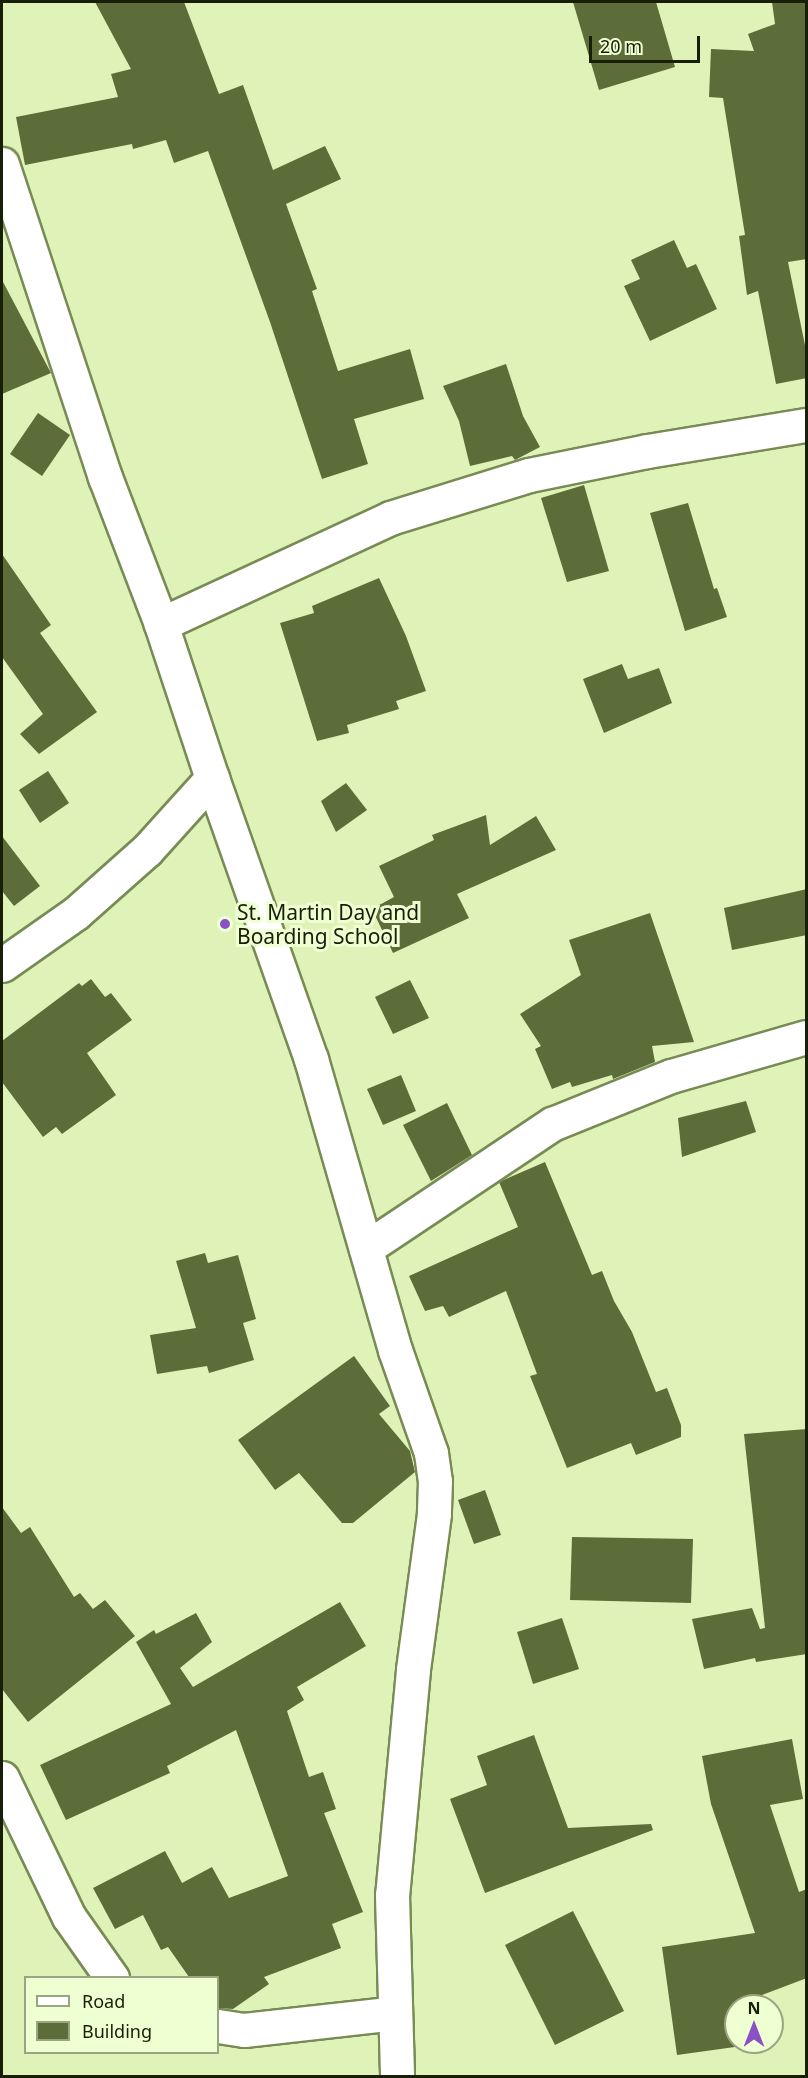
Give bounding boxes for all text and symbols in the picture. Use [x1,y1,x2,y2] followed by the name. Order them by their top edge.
[592,24,703,62] scale bar
[600,34,642,58] text: 20 m
[237,899,419,949] place label: St. Martin Day and Boarding School
[218,917,232,931] marker: St. Martin Day and Boarding School
[24,1976,219,2054] legend
[82,1989,125,2013] text: Road
[724,1994,784,2054] north arrow
[747,1997,761,2019] text: N
[82,2019,152,2043] text: Building

